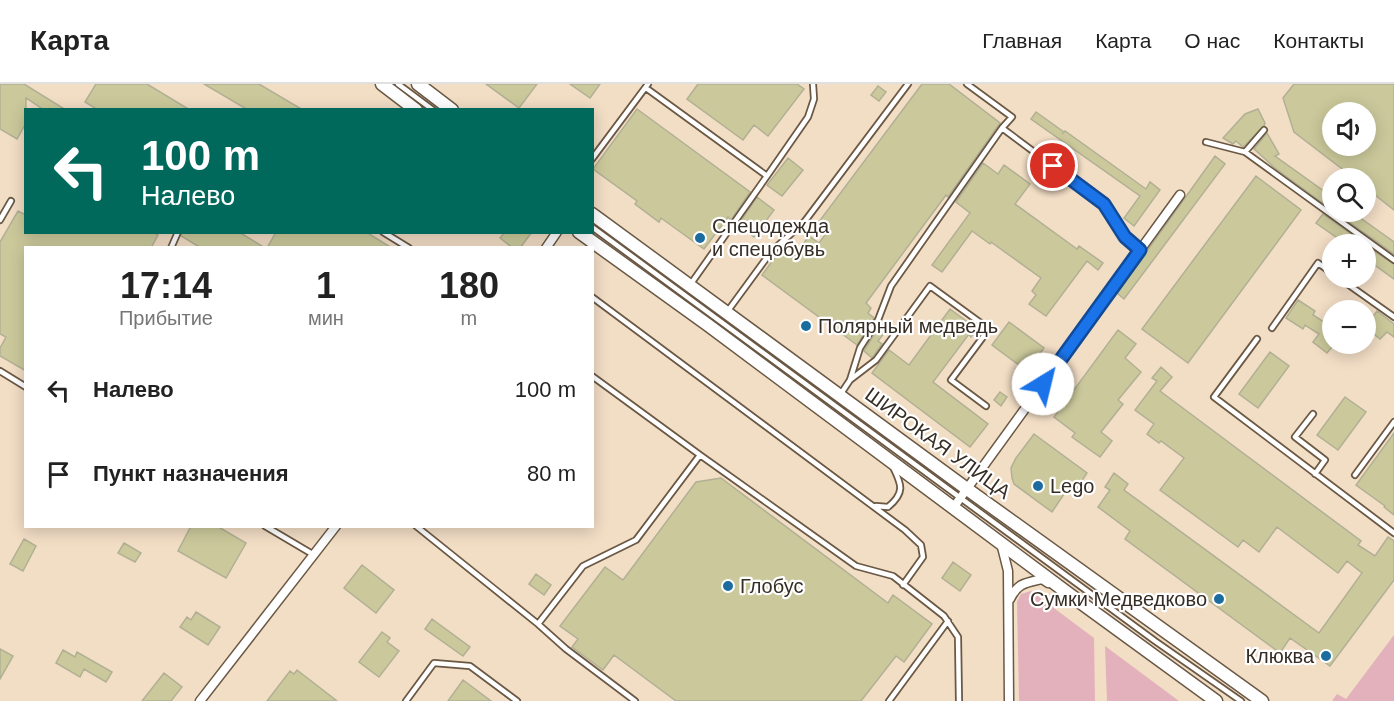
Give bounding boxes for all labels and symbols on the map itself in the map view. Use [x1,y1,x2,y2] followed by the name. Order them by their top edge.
[1027,140,1078,191] pin
[712,215,830,260] place label: Спецодежда и спецобувь
[693,231,707,245] marker: Спецодежда и спецобувь
[818,315,998,337] place label: Полярный медведь
[799,319,813,333] marker: Полярный медведь
[1011,352,1075,416] position arrow
[861,383,1015,503] street label: ШИРОКАЯ УЛИЦА
[1050,475,1095,497] place label: Lego
[1031,479,1045,493] marker: Lego
[740,575,804,597] place label: Глобус
[721,579,735,593] marker: Глобус
[1030,588,1207,610] place label: Сумки Медведково
[1212,592,1226,606] marker: Сумки Медведково
[1245,645,1315,667] place label: Клюква
[1319,649,1333,663] marker: Клюква

